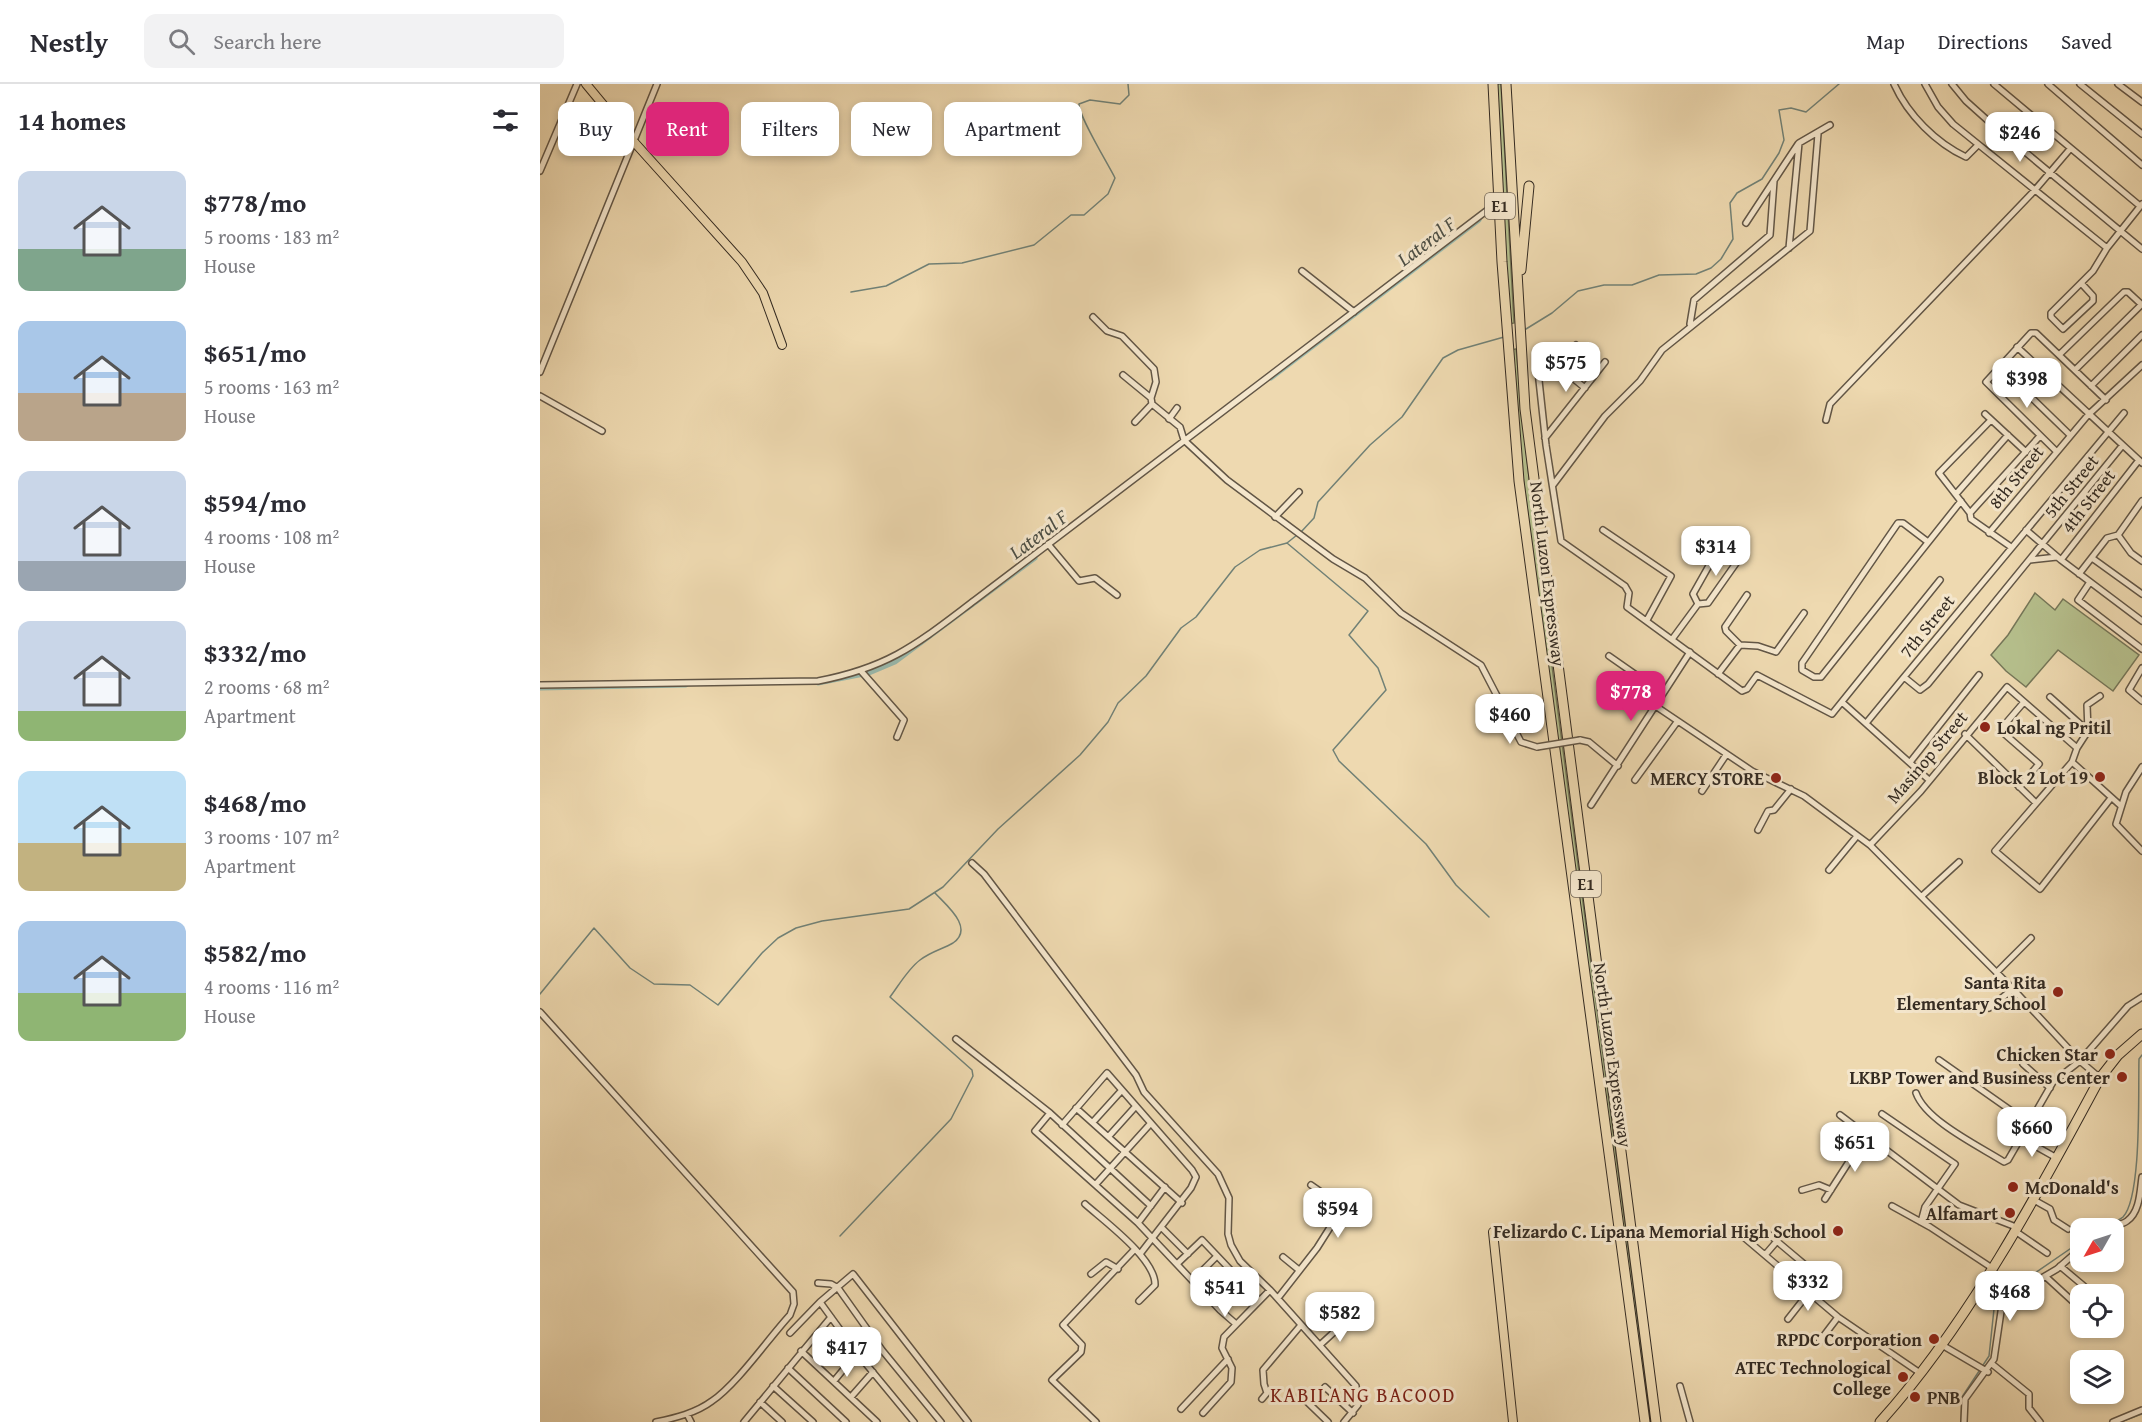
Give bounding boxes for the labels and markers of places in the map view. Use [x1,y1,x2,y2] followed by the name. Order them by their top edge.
[1984,112,2056,163] pin: $246
[1530,342,1602,393] pin: $575
[1991,358,2063,409] pin: $398
[1680,526,1752,577] pin: $314
[1595,671,1667,722] pin: $778
[1474,694,1546,745] pin: $460
[1997,714,2112,741] place label: Lokal ng Pritil
[1978,720,1992,734] marker: Lokal ng Pritil
[1978,764,2088,791] place label: Block 2 Lot 19
[1650,765,1764,792] place label: MERCY STORE
[2093,770,2107,784] marker: Block 2 Lot 19
[1769,771,1783,785] marker: MERCY STORE
[1897,969,2047,1017] place label: Santa Rita Elementary School
[2051,985,2065,999] marker: Santa Rita Elementary School
[1997,1041,2099,1068] place label: Chicken Star
[2103,1047,2117,1061] marker: Chicken Star
[1849,1064,2111,1091] place label: LKBP Tower and Business Center
[2115,1070,2129,1084] marker: LKBP Tower and Business Center
[1996,1107,2068,1158] pin: $660
[1819,1122,1891,1173] pin: $651
[2025,1174,2119,1201] place label: McDonald's
[2006,1180,2020,1194] marker: McDonald's
[1302,1188,1374,1239] pin: $594
[1926,1200,1998,1227] place label: Alfamart
[2003,1206,2017,1220] marker: Alfamart
[1493,1218,1826,1245] place label: Felizardo C. Lipana Memorial High School
[1831,1224,1845,1238] marker: Felizardo C. Lipana Memorial High School
[1772,1261,1844,1312] pin: $332
[1189,1267,1261,1318] pin: $541
[1974,1271,2046,1322] pin: $468
[1304,1292,1376,1343] pin: $582
[1777,1326,1922,1353] place label: RPDC Corporation
[811,1327,883,1378] pin: $417
[1927,1332,1941,1346] marker: RPDC Corporation
[1735,1354,1891,1402] place label: ATEC Technological College
[1896,1370,1910,1384] marker: ATEC Technological College
[1927,1384,1961,1411] place label: PNB
[1908,1390,1922,1404] marker: PNB

